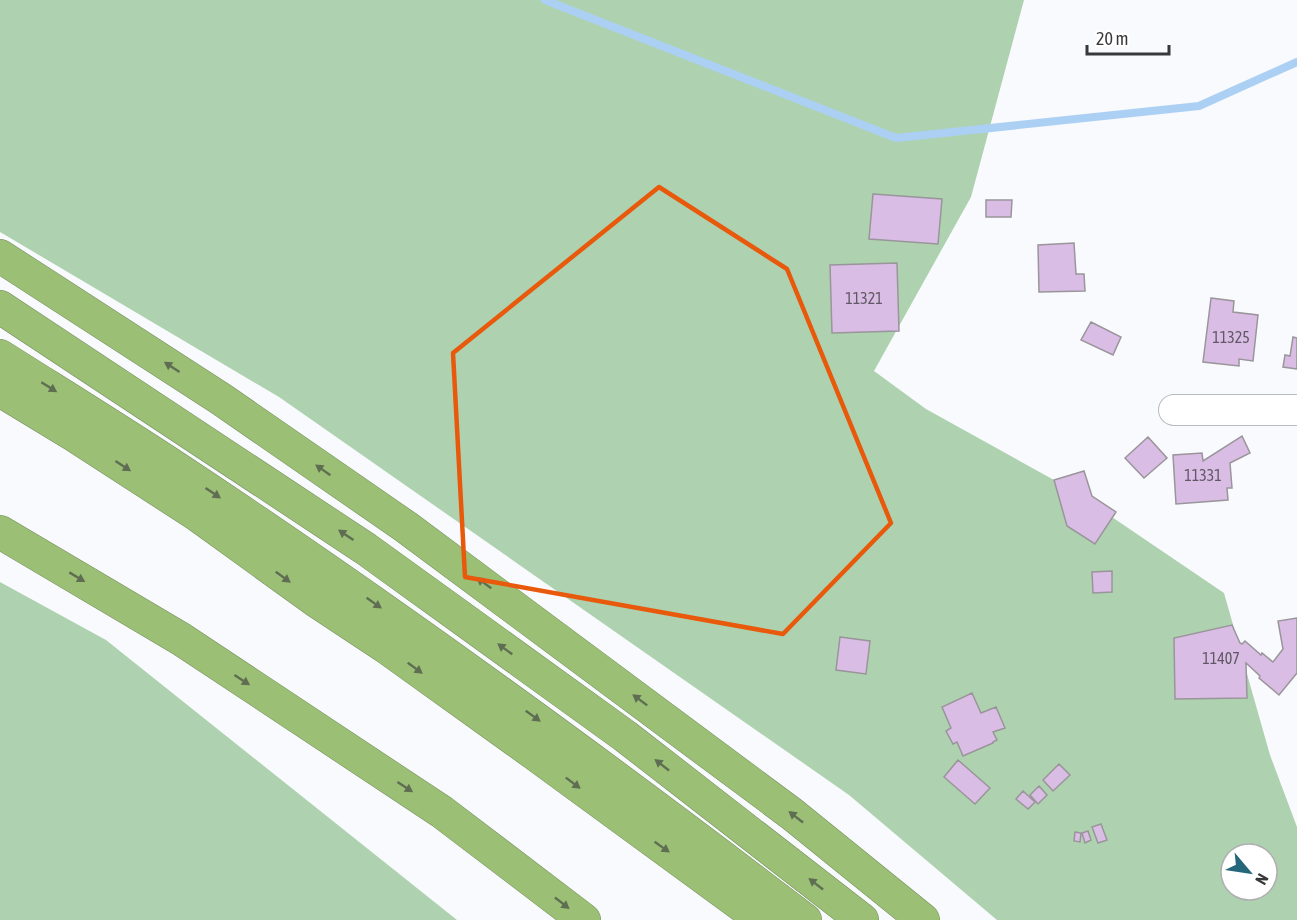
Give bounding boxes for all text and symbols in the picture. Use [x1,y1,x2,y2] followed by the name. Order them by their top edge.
[1087,18,1170,56] scale bar
[1096,28,1128,49] text: 20 m
[845,289,883,307] house number: 11321
[1212,328,1250,346] house number: 11325
[163,362,180,373] one-way arrow
[41,382,58,393] one-way arrow
[115,461,131,472] one-way arrow
[316,464,332,476] one-way arrow
[1184,466,1222,484] house number: 11331
[205,487,221,499] one-way arrow
[338,530,355,541] one-way arrow
[69,571,85,582] one-way arrow
[276,571,291,583] one-way arrow
[476,577,492,589] one-way arrow
[366,597,382,608] one-way arrow
[497,643,513,655] one-way arrow
[1202,649,1240,667] house number: 11407
[407,662,423,674] one-way arrow
[234,674,250,686] one-way arrow
[632,694,648,706] one-way arrow
[525,710,541,722] one-way arrow
[654,758,670,771] one-way arrow
[566,776,581,788] one-way arrow
[397,781,413,793] one-way arrow
[788,811,804,824] one-way arrow
[654,841,670,853] one-way arrow
[1219,842,1279,902] north arrow
[1252,871,1272,888] text: N
[808,878,824,891] one-way arrow
[554,897,569,909] one-way arrow

